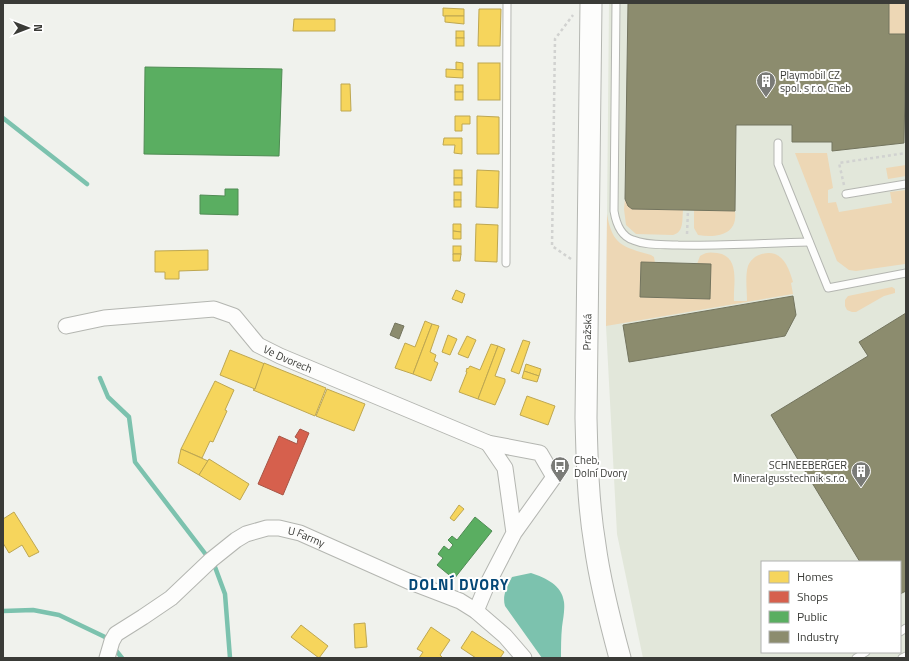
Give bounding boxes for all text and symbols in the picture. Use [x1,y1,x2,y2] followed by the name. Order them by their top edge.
[8,8,48,48] north arrow
[30,24,46,32] text: N
[780,67,851,96] place label: Playmobil CZ spol. s r.o. Cheb
[755,70,777,98] building icon: Playmobil CZ spol. s r.o. Cheb
[579,313,595,350] street label: Pražská
[261,341,315,377] street label: Ve Dvorech
[574,452,628,481] place label: Cheb, Dolní Dvory
[549,455,571,483] bus stop icon: Cheb, Dolní Dvory
[733,457,847,486] place label: SCHNEEBERGER Mineralgusstechnik s.r.o.
[850,460,872,488] building icon: SCHNEEBERGER Mineralgusstechnik s.r.o.
[286,522,328,551] street label: U Farmy
[761,561,901,653] legend
[797,567,833,586] text: Homes
[409,573,509,596] district label: DOLNÍ DVORY
[797,587,829,606] text: Shops
[797,607,827,626] text: Public
[797,627,839,646] text: Industry

